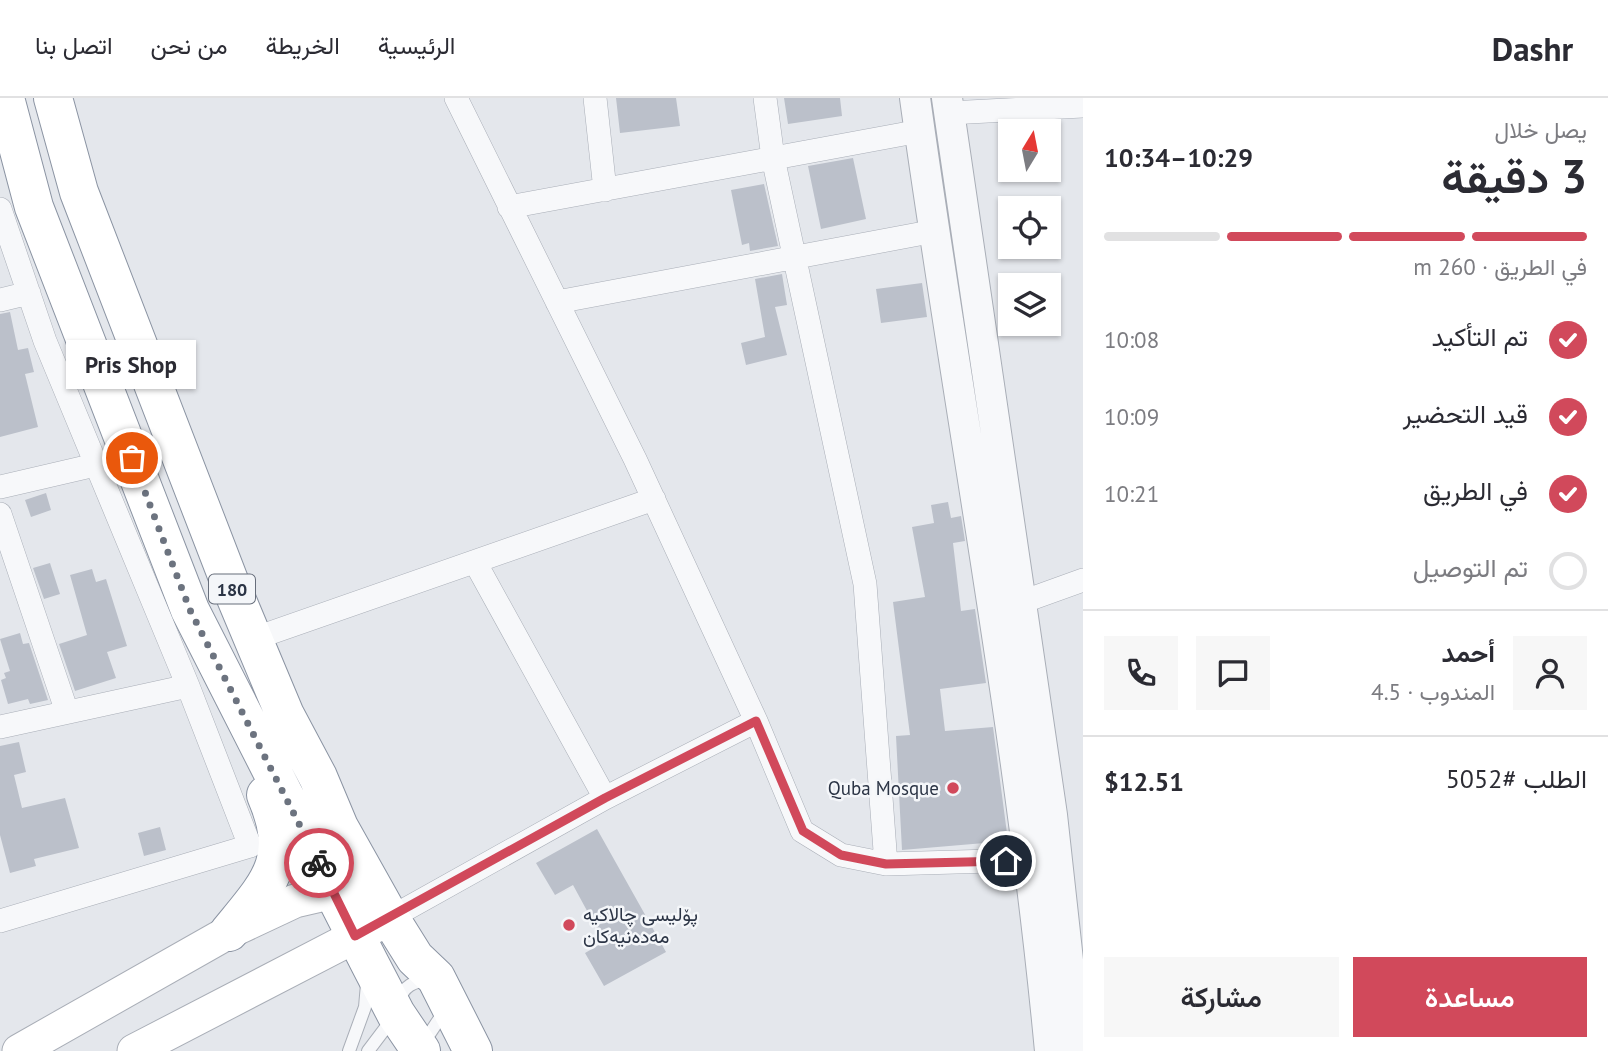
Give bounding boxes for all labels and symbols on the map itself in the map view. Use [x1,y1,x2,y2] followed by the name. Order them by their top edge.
[998,119,1060,182] north arrow
[67,339,197,388] callout: Pris Shop
[102,428,162,488] pin
[209,574,255,603] road number: 180
[828,776,939,800] place label: Quba Mosque
[945,780,961,796] marker: Quba Mosque
[284,828,354,898] courier
[976,831,1036,891] pin
[583,902,698,948] place label: پۆلیسی چالاکیە مەدەنیەکان
[561,917,577,933] marker: پۆلیسی چالاکیە مەدەنیەکان

